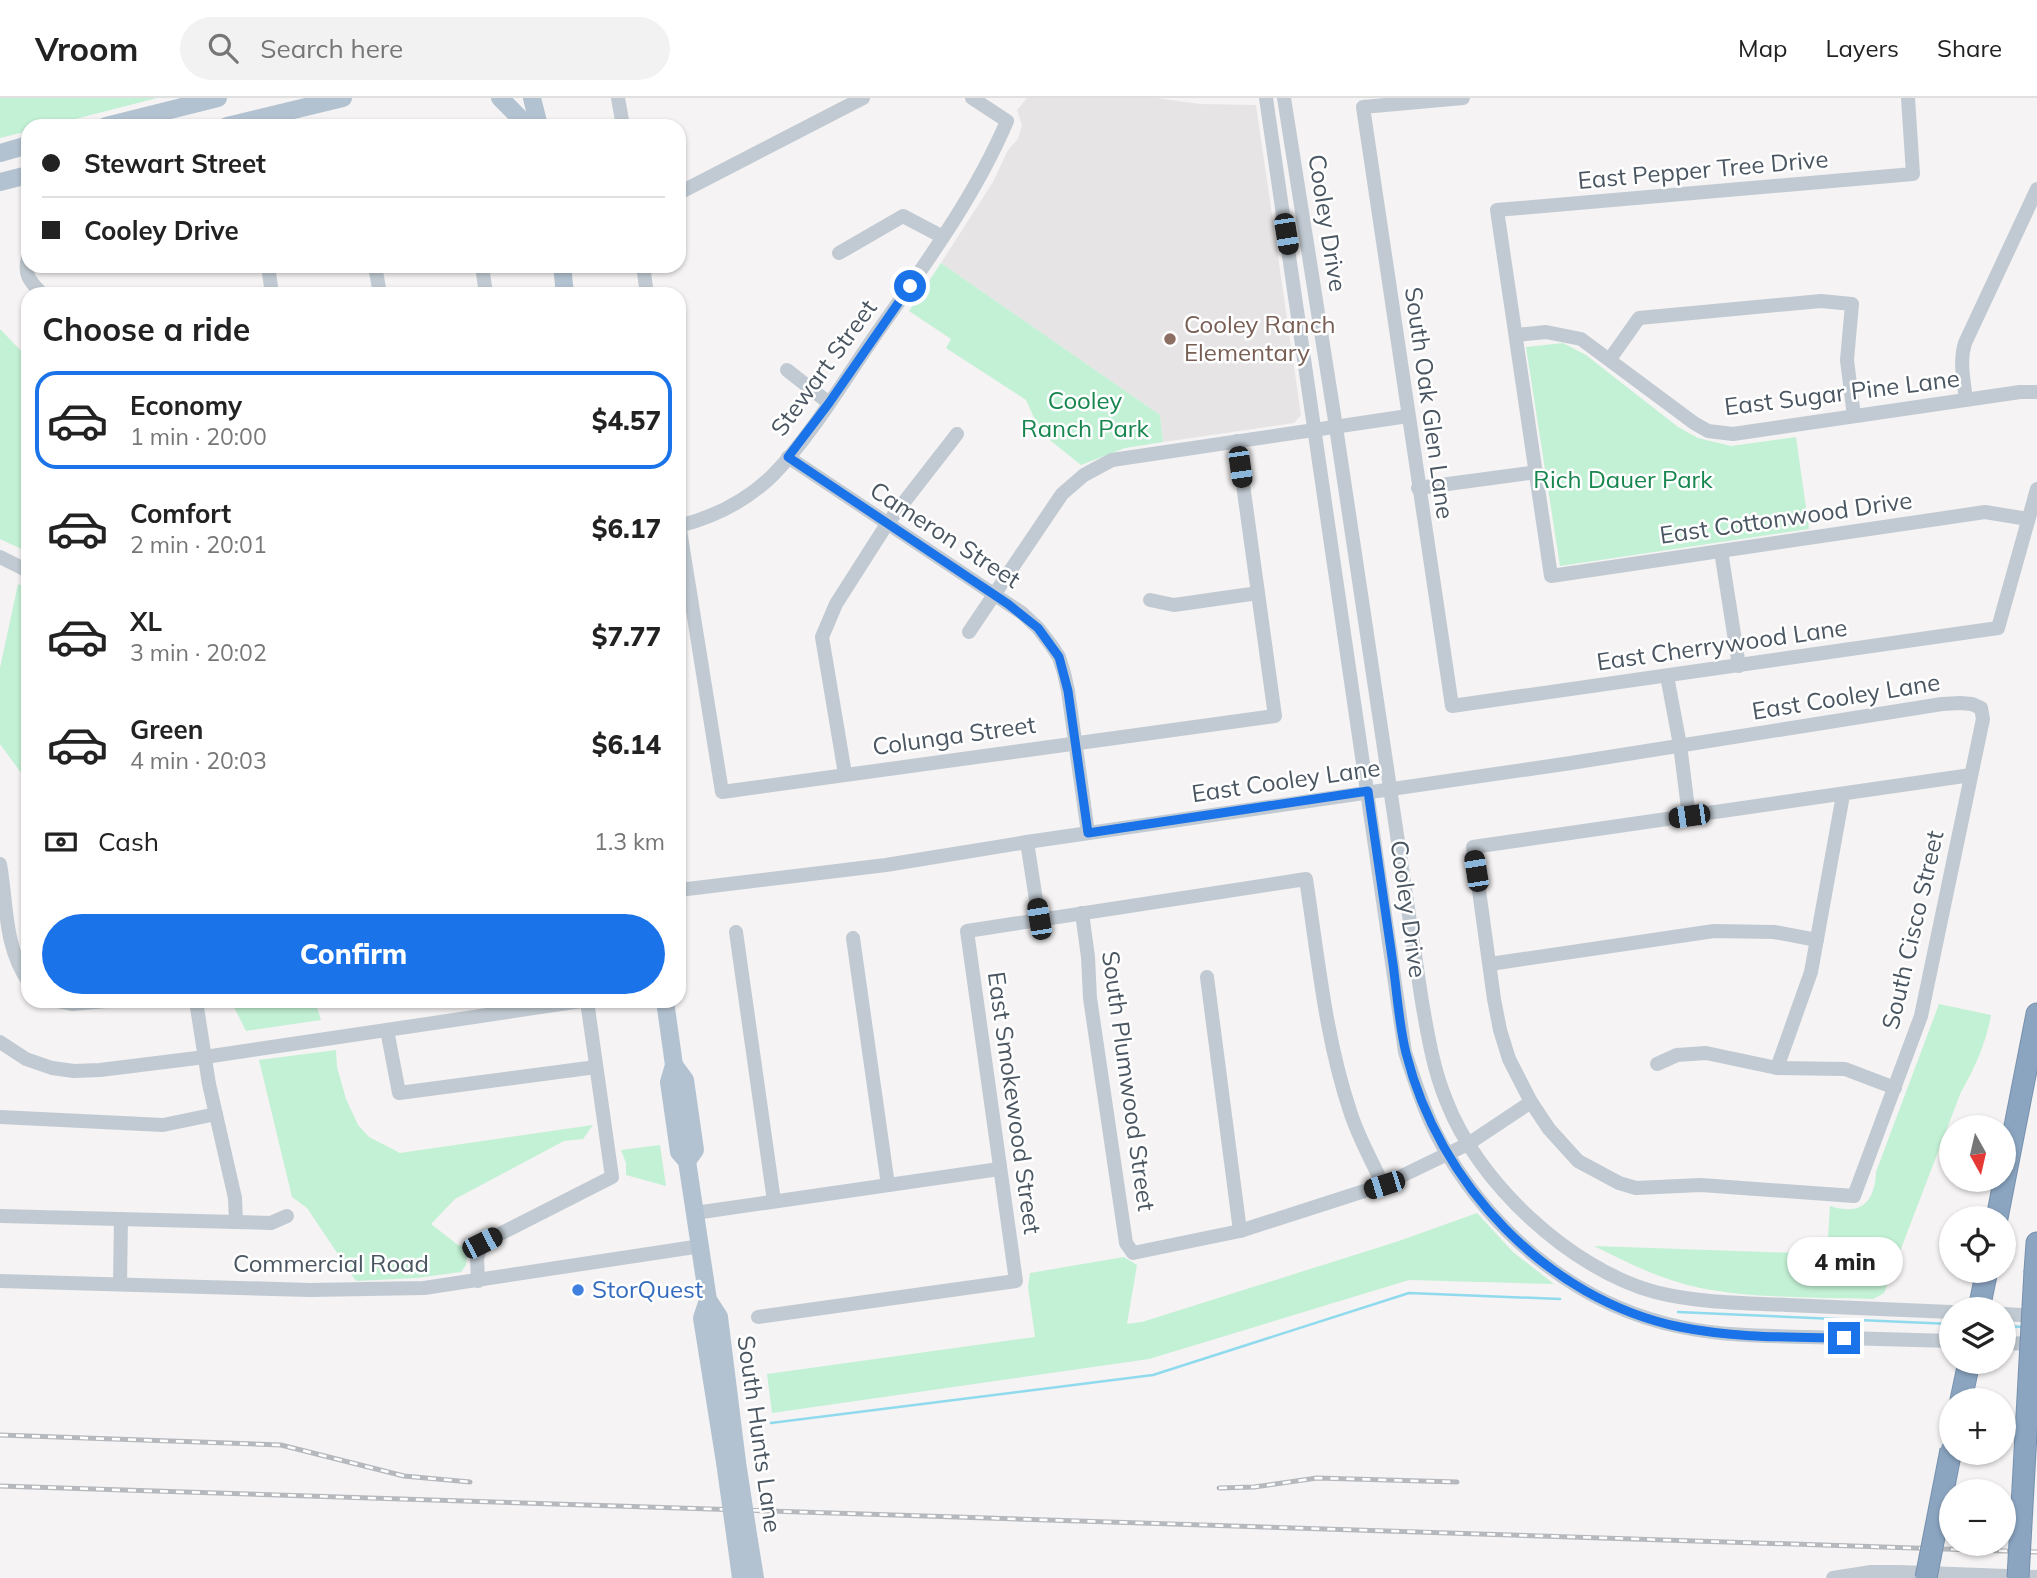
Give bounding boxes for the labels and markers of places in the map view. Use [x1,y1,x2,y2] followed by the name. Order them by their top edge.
[1184,309,1336,367] place label: Cooley Ranch Elementary
[1162,331,1178,347] marker: Cooley Ranch Elementary
[592,1274,703,1304] place label: StorQuest
[570,1282,586,1298] marker: StorQuest

